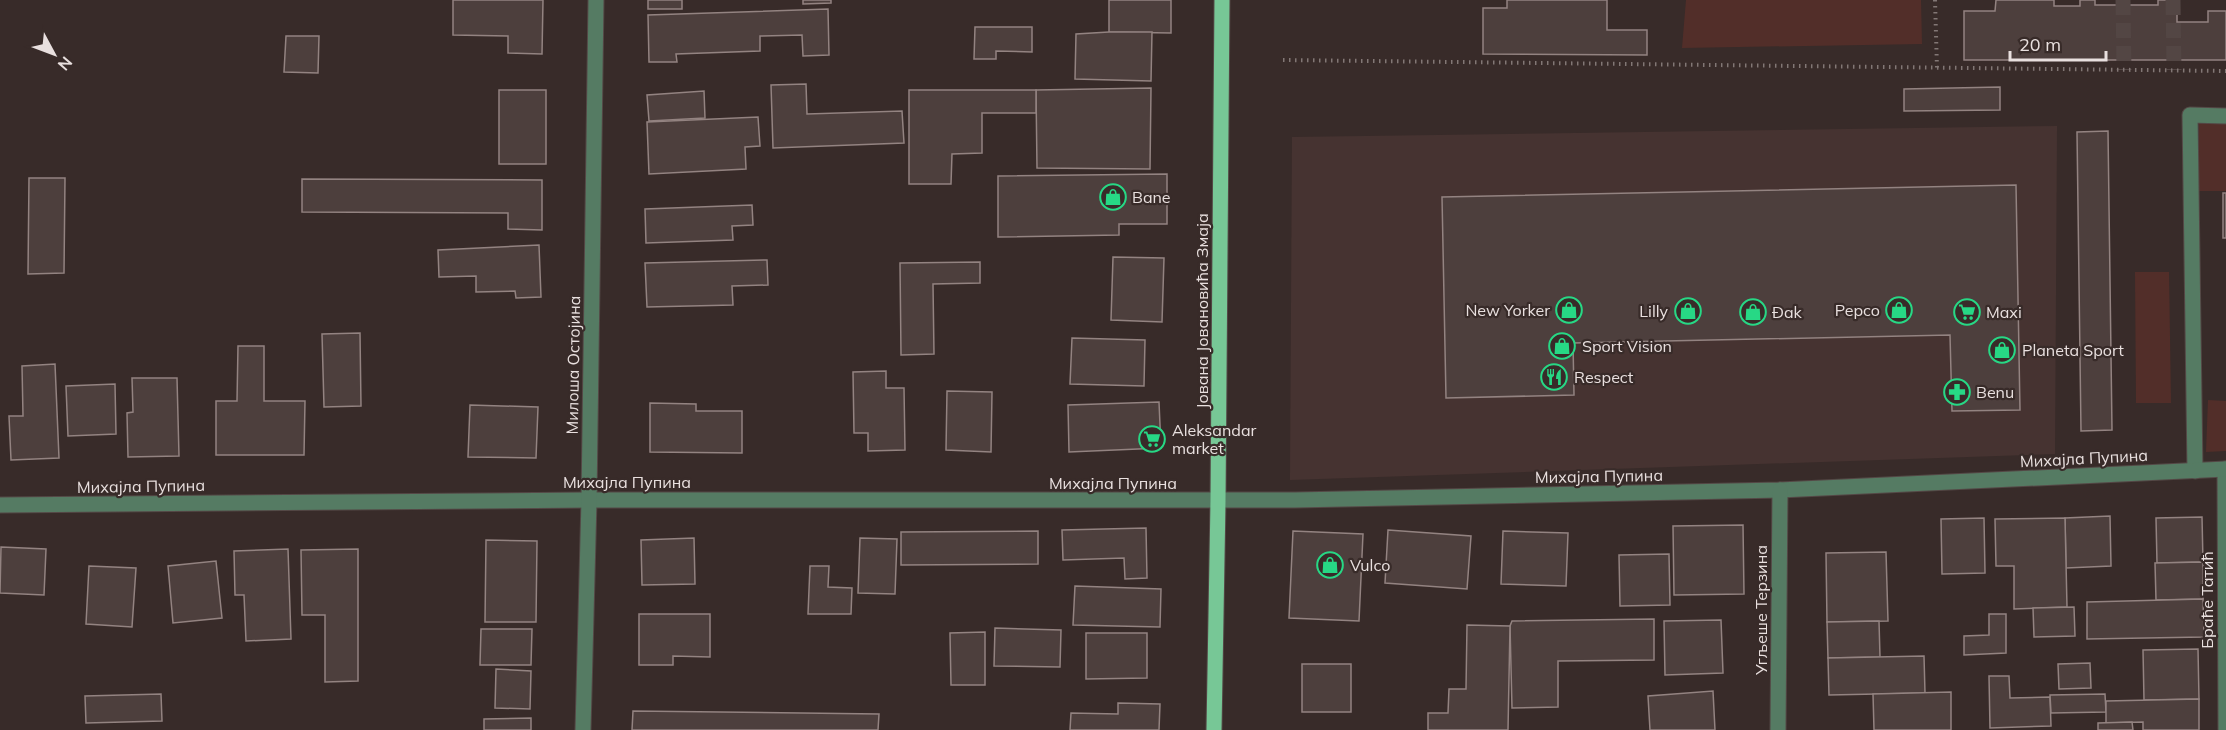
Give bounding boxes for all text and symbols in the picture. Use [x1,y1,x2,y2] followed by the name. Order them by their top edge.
[24,24,84,84] north arrow
[2010,24,2106,62] scale bar
[2019,33,2061,56] text: 20 m
[54,53,77,75] text: N
[1098,182,1128,212] shop icon: Bane
[1132,187,1171,207] place label: Bane
[1192,213,1212,409] street label: Јована Јовановића Змаја
[562,295,584,435] street label: Милоша Остојина
[1554,295,1584,325] shop icon: New Yorker
[1884,295,1914,325] shop icon: Pepco
[1673,296,1703,326] shop icon: Lilly
[1738,297,1768,327] shop icon: Đak
[1952,297,1982,327] supermarket icon: Maxi
[1465,300,1550,320] place label: New Yorker
[1835,300,1880,320] place label: Pepco
[1639,301,1669,321] place label: Lilly
[1772,302,1803,322] place label: Đak
[1986,302,2022,322] place label: Maxi
[1547,331,1577,361] shop icon: Sport Vision
[1987,335,2017,365] shop icon: Planeta Sport
[1582,336,1672,356] place label: Sport Vision
[2022,340,2124,360] place label: Planeta Sport
[1539,362,1569,392] restaurant icon: Respect
[1574,367,1634,387] place label: Respect
[1942,377,1972,407] pharmacy icon: Benu
[1976,382,2014,402] place label: Benu
[1172,420,1256,458] place label: Aleksandar market
[1137,424,1167,454] supermarket icon: Aleksandar market
[2019,445,2149,471] street label: Михајла Пупина
[1535,465,1663,487] street label: Михајла Пупина
[563,472,691,492] street label: Михајла Пупина
[1049,473,1177,493] street label: Михајла Пупина
[77,475,205,497] street label: Михајла Пупина
[1751,545,1771,676] street label: Угљеше Терзина
[1315,550,1345,580] shop icon: Vulco
[2197,551,2217,649] street label: Браће Татић
[1350,555,1390,575] place label: Vulco

